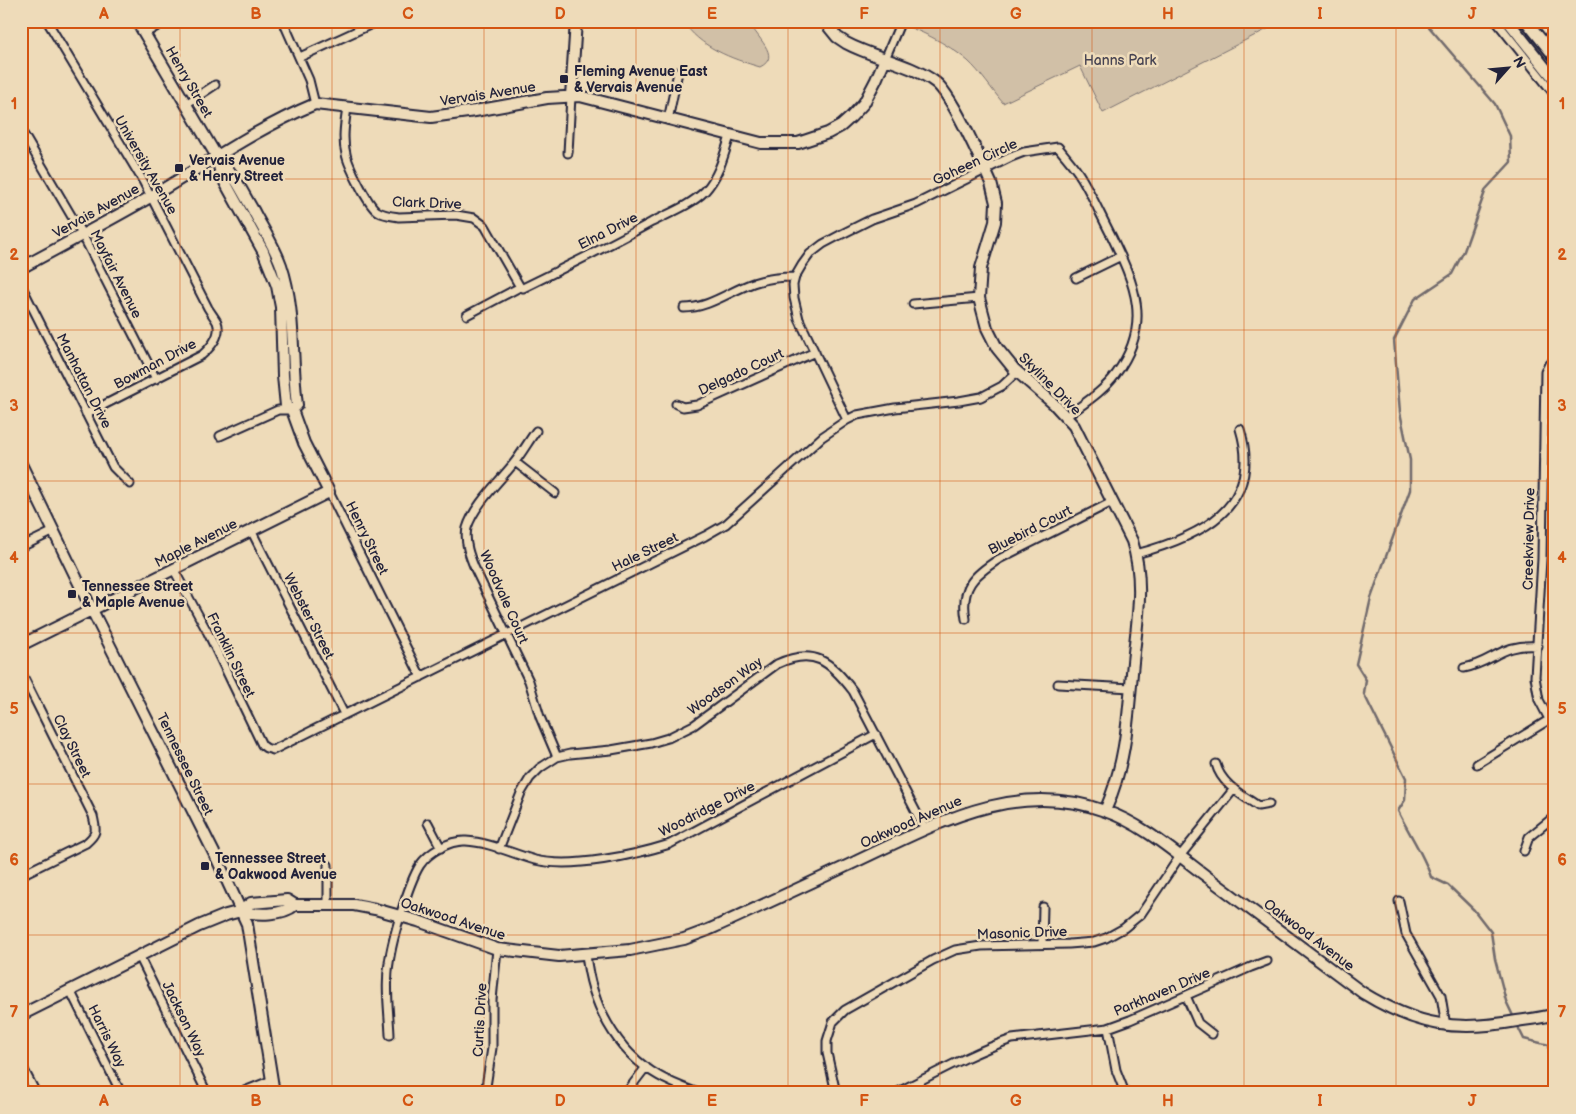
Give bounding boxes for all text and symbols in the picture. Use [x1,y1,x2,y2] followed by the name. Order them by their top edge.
[98,5,109,24] text: A
[250,5,262,24] text: B
[402,5,414,24] text: C
[554,5,566,24] text: D
[707,5,717,24] text: E
[859,5,869,24] text: F
[1010,5,1022,24] text: G
[1162,5,1174,24] text: H
[1317,5,1323,24] text: I
[1468,5,1477,24] text: J
[1484,42,1534,92] north arrow
[162,43,217,121] street label: Henry Street
[1084,52,1157,69] park label: Hanns Park
[1509,54,1529,71] text: N
[574,63,708,96] place label: Fleming Avenue East & Vervais Avenue
[558,73,570,85] marker: Fleming Avenue East & Vervais Avenue
[439,78,537,110] street label: Vervais Avenue
[11,95,17,114] text: 1
[1559,95,1565,114] text: 1
[111,112,181,218] street label: University Avenue
[930,135,1020,189] street label: Goheen Circle
[189,152,285,185] place label: Vervais Avenue & Henry Street
[173,162,185,174] marker: Vervais Avenue & Henry Street
[50,180,142,242] street label: Vervais Avenue
[392,193,462,213] street label: Clark Drive
[575,209,641,253] street label: Elna Drive
[86,227,146,321] street label: Mayfair Avenue
[9,246,19,265] text: 2
[1557,246,1567,265] text: 2
[53,331,115,431] street label: Manhattan Drive
[111,335,199,393] street label: Bowman Drive
[696,345,787,399] street label: Delgado Court
[1015,349,1085,419] street label: Skyline Drive
[9,397,19,416] text: 3
[1557,397,1567,416] text: 3
[1520,488,1538,590] street label: Creekview Drive
[342,499,392,578] street label: Henry Street
[985,501,1075,558] street label: Bluebird Court
[152,515,240,571] street label: Maple Avenue
[609,528,681,575] street label: Hale Street
[476,548,533,647] street label: Woodvale Court
[9,549,19,568] text: 4
[1557,549,1567,568] text: 4
[280,570,338,662] street label: Webster Street
[82,578,193,611] place label: Tennessee Street & Maple Avenue
[66,588,78,600] marker: Tennessee Street & Maple Avenue
[203,610,259,701] street label: Franklin Street
[684,653,766,719] street label: Woodson Way
[9,700,19,719] text: 5
[1557,700,1567,719] text: 5
[153,710,217,819] street label: Tennessee Street
[49,712,95,781] street label: Clay Street
[656,778,758,840] street label: Woodridge Drive
[858,792,964,852] street label: Oakwood Avenue
[215,850,337,883] place label: Tennessee Street & Oakwood Avenue
[9,851,19,870] text: 6
[1557,851,1567,870] text: 6
[199,860,211,872] marker: Tennessee Street & Oakwood Avenue
[398,894,508,944] street label: Oakwood Avenue
[1260,895,1358,975] street label: Oakwood Avenue
[977,923,1067,943] street label: Masonic Drive
[1111,964,1213,1020] street label: Parkhaven Drive
[159,979,210,1060] street label: Jackson Way
[470,983,490,1057] street label: Curtis Drive
[84,1002,130,1071] street label: Harris Way
[10,1003,19,1022] text: 7
[1558,1003,1567,1022] text: 7
[98,1092,109,1111] text: A
[250,1092,262,1111] text: B
[402,1092,414,1111] text: C
[554,1092,566,1111] text: D
[707,1092,717,1111] text: E
[859,1092,869,1111] text: F
[1010,1092,1022,1111] text: G
[1162,1092,1174,1111] text: H
[1317,1092,1323,1111] text: I
[1468,1092,1477,1111] text: J

